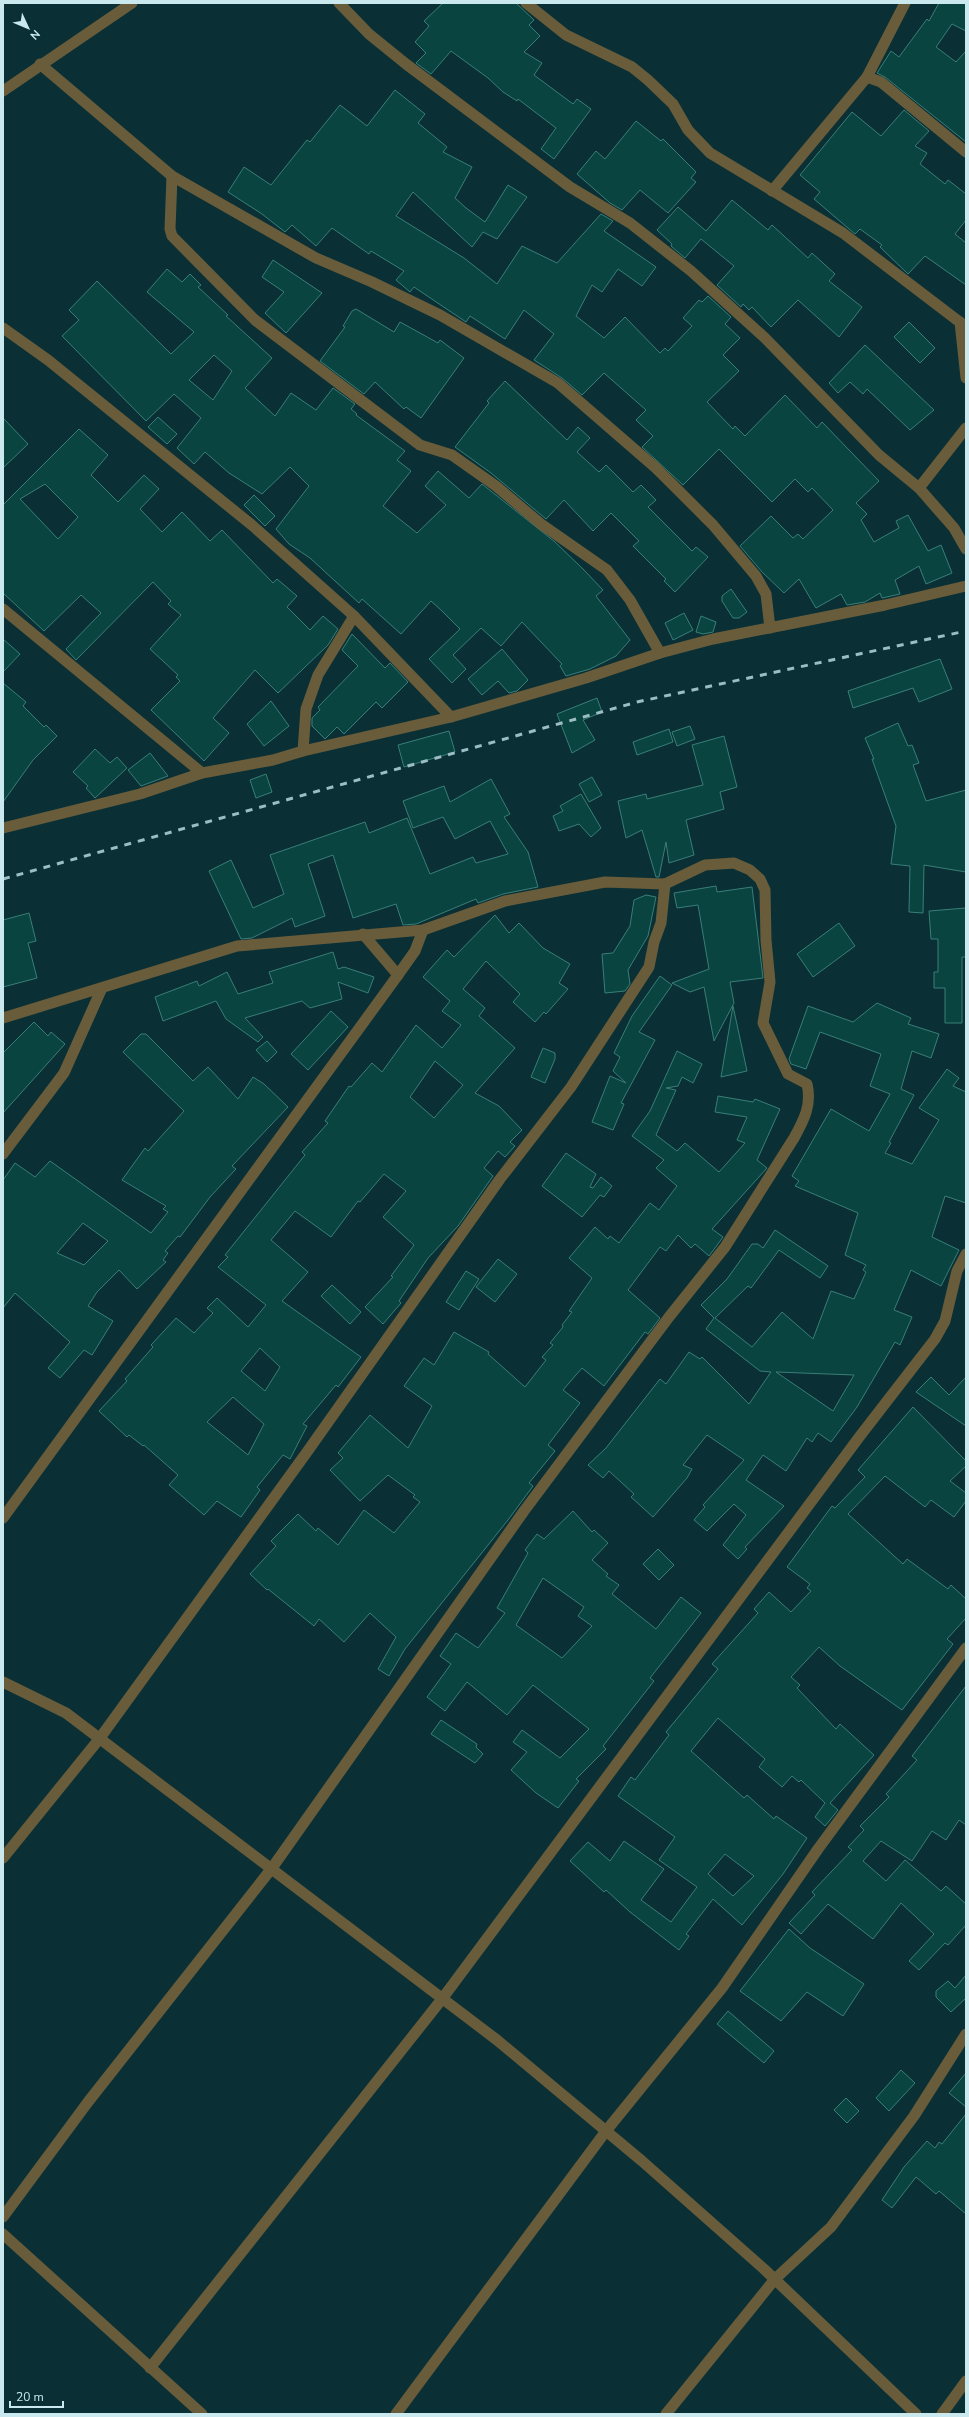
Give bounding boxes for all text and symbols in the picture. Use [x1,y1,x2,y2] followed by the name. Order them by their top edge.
[8,8,48,48] north arrow
[27,26,43,43] text: N
[10,2383,63,2409] scale bar
[16,2389,44,2405] text: 20 m

